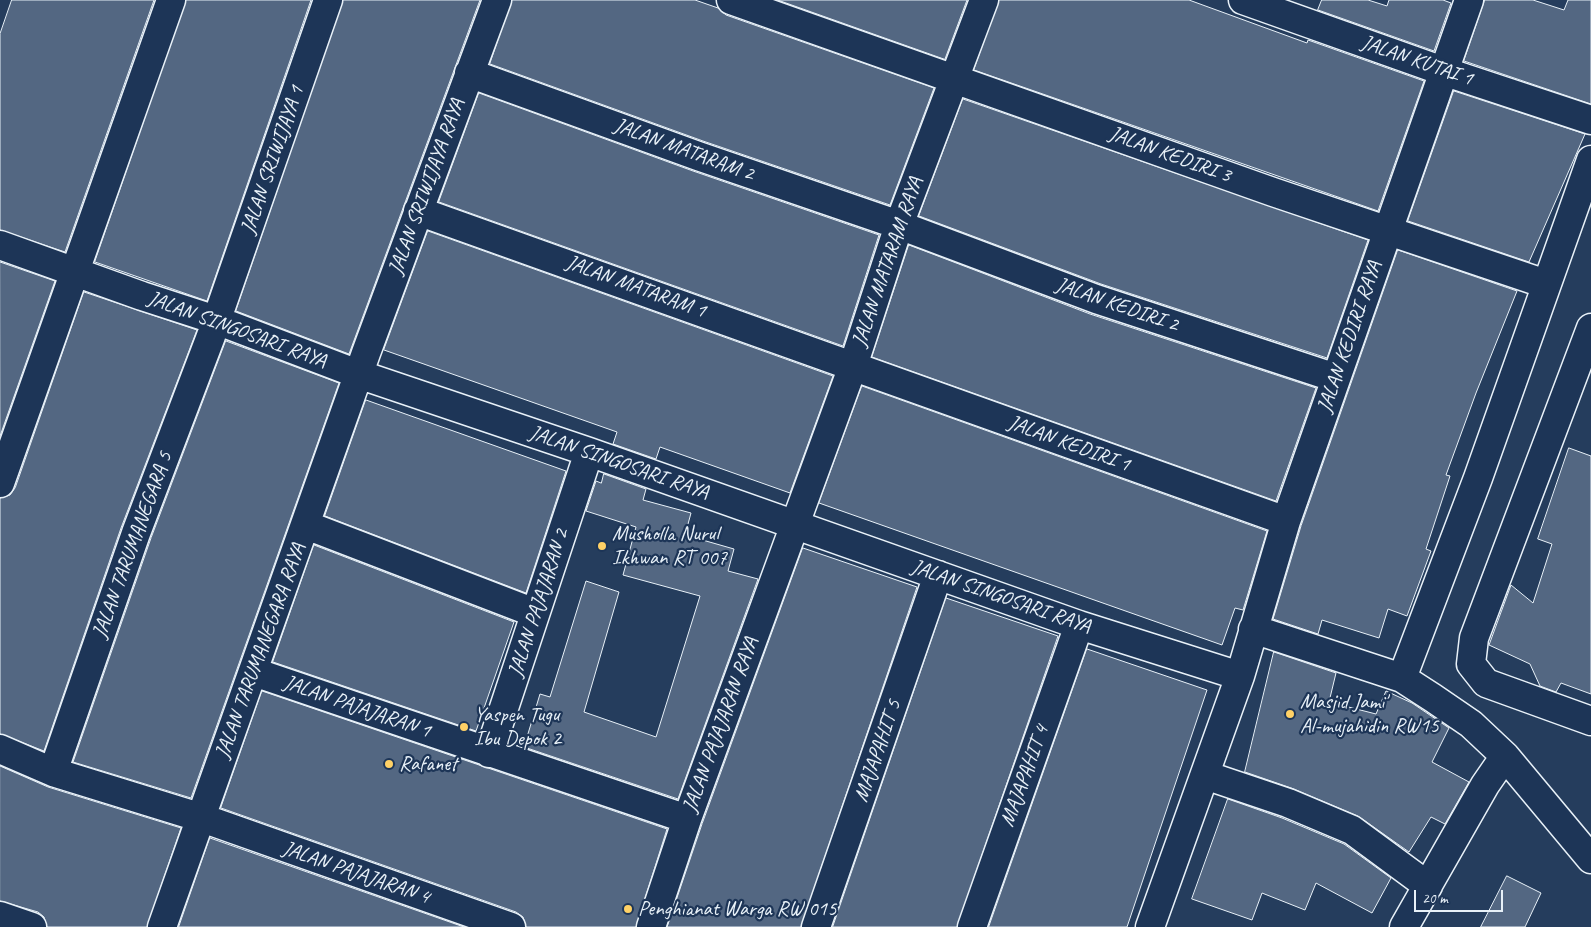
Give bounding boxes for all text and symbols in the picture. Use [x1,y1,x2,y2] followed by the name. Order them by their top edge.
[1358,30,1476,92] street label: JALAN KUTAI 1
[236,83,310,237] street label: JALAN SRIWIJAYA 1
[384,96,470,278] street label: JALAN SRIWIJAYA RAYA
[611,113,757,187] street label: JALAN MATARAM 2
[1106,121,1234,189] street label: JALAN KEDIRI 3
[847,174,929,350] street label: JALAN MATARAM RAYA
[563,250,709,324] street label: JALAN MATARAM 1
[1312,258,1388,416] street label: JALAN KEDIRI RAYA
[1052,272,1182,338] street label: JALAN KEDIRI 2
[144,286,330,374] street label: JALAN SINGOSARI RAYA
[1005,410,1133,478] street label: JALAN KEDIRI 1
[526,420,712,506] street label: JALAN SINGOSARI RAYA
[88,448,178,642] street label: JALAN TARUMANEGARA 5
[612,521,727,571] place label: Musholla Nurul Ikhwan RT 007
[503,526,575,680] street label: JALAN PAJAJARAN 2
[210,540,312,762] street label: JALAN TARUMANEGARA RAYA
[596,540,608,552] marker: Musholla Nurul Ikhwan RT 007
[908,554,1094,640] street label: JALAN SINGOSARI RAYA
[678,634,764,816] street label: JALAN PAJAJARAN RAYA
[280,670,434,744] street label: JALAN PAJAJARAN 1
[1300,689,1439,739] place label: Masjid Jami' Al-mujahidin RW15
[849,697,907,805] street label: MAJAPAHIT 5
[474,702,561,752] place label: Yaspen Tugu Ibu Depok 2
[1284,708,1296,720] marker: Masjid Jami' Al-mujahidin RW15
[458,721,470,733] marker: Yaspen Tugu Ibu Depok 2
[995,722,1055,830] street label: MAJAPAHIT 4
[399,751,457,777] place label: Rafanet
[383,758,395,770] marker: Rafanet
[279,836,433,910] street label: JALAN PAJAJARAN 4
[1416,880,1505,912] scale bar
[1422,889,1448,908] text: 20 m
[638,896,836,922] place label: Penghianat Warga RW 015
[622,903,634,915] marker: Penghianat Warga RW 015

